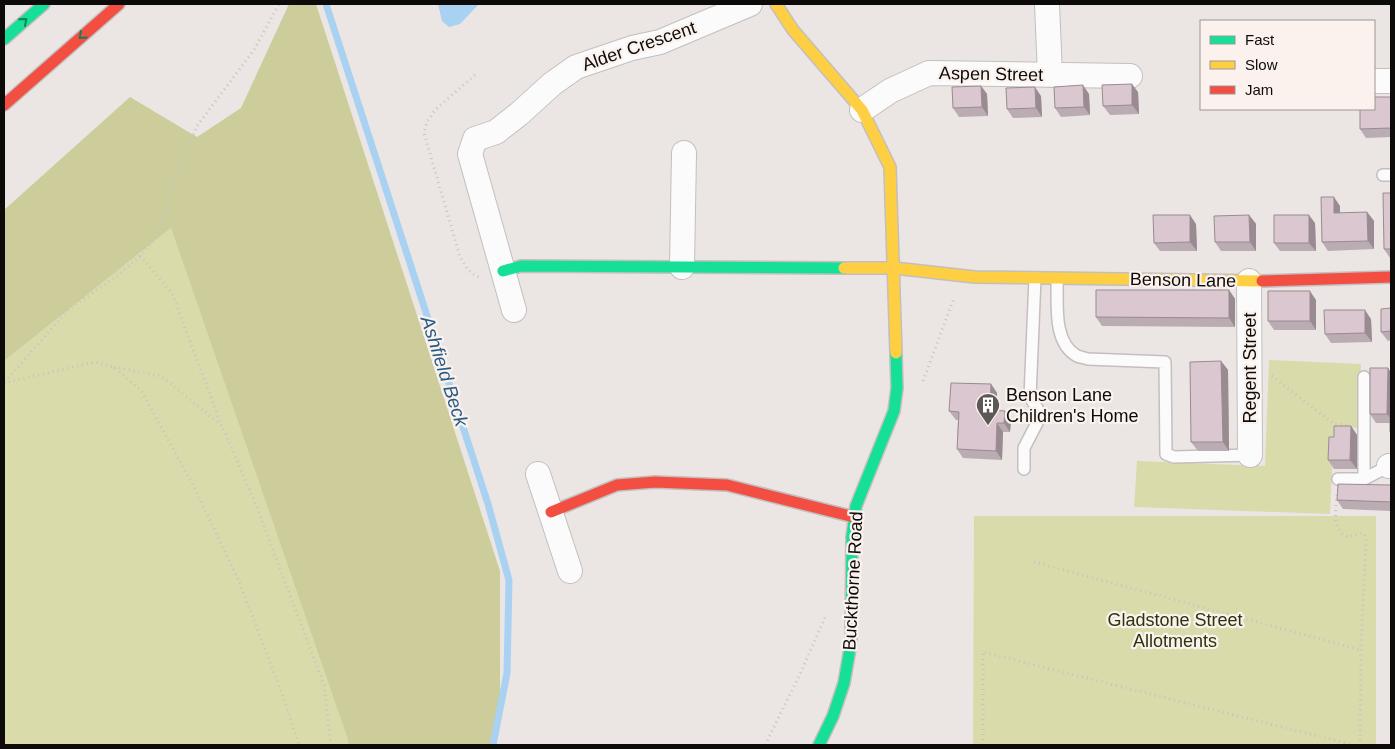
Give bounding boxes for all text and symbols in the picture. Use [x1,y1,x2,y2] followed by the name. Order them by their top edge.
[579,17,699,75] street label: Alder Crescent
[18,18,27,27] one-way arrow
[1200,20,1375,110] legend
[79,30,88,39] one-way arrow
[1245,31,1275,48] text: Fast
[1245,56,1278,73] text: Slow
[939,63,1043,85] street label: Aspen Street
[1245,81,1273,98] text: Jam
[1130,269,1236,291] street label: Benson Lane
[416,312,473,431] water label: Ashfield Beck
[1240,312,1260,424] street label: Regent Street
[1006,385,1139,426] place label: Benson Lane Children's Home
[975,392,1001,426] building icon: Benson Lane Children's Home
[839,511,867,651] street label: Buckthorne Road
[1107,610,1243,651] park label: Gladstone Street Allotments

